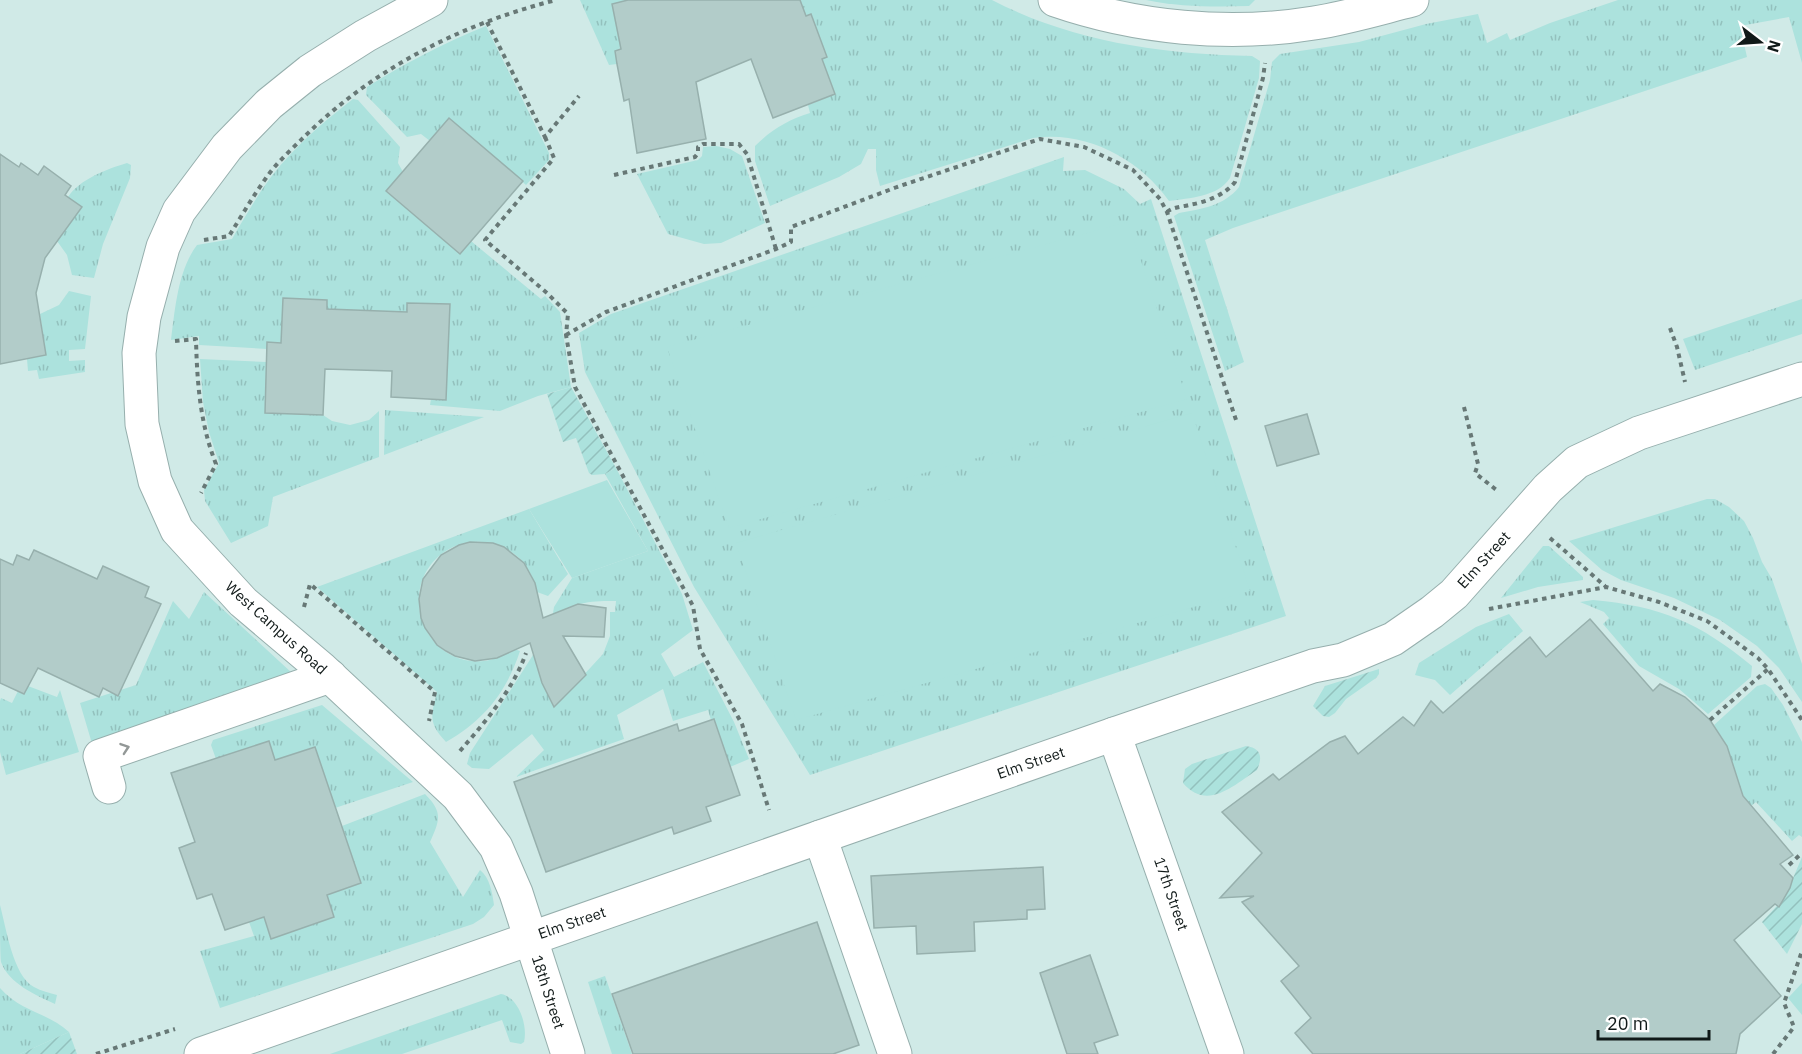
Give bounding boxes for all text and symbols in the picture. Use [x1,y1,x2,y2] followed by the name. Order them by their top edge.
[1730,12,1790,72] north arrow
[1763,38,1786,55] text: N
[1453,527,1514,592] street label: Elm Street
[222,577,331,678] street label: West Campus Road
[119,742,130,755] one-way arrow
[994,742,1067,783] street label: Elm Street
[1150,855,1193,933] street label: 17th Street
[535,902,608,943] street label: Elm Street
[528,953,569,1031] street label: 18th Street
[1598,1003,1709,1041] scale bar
[1607,1012,1649,1035] text: 20 m

